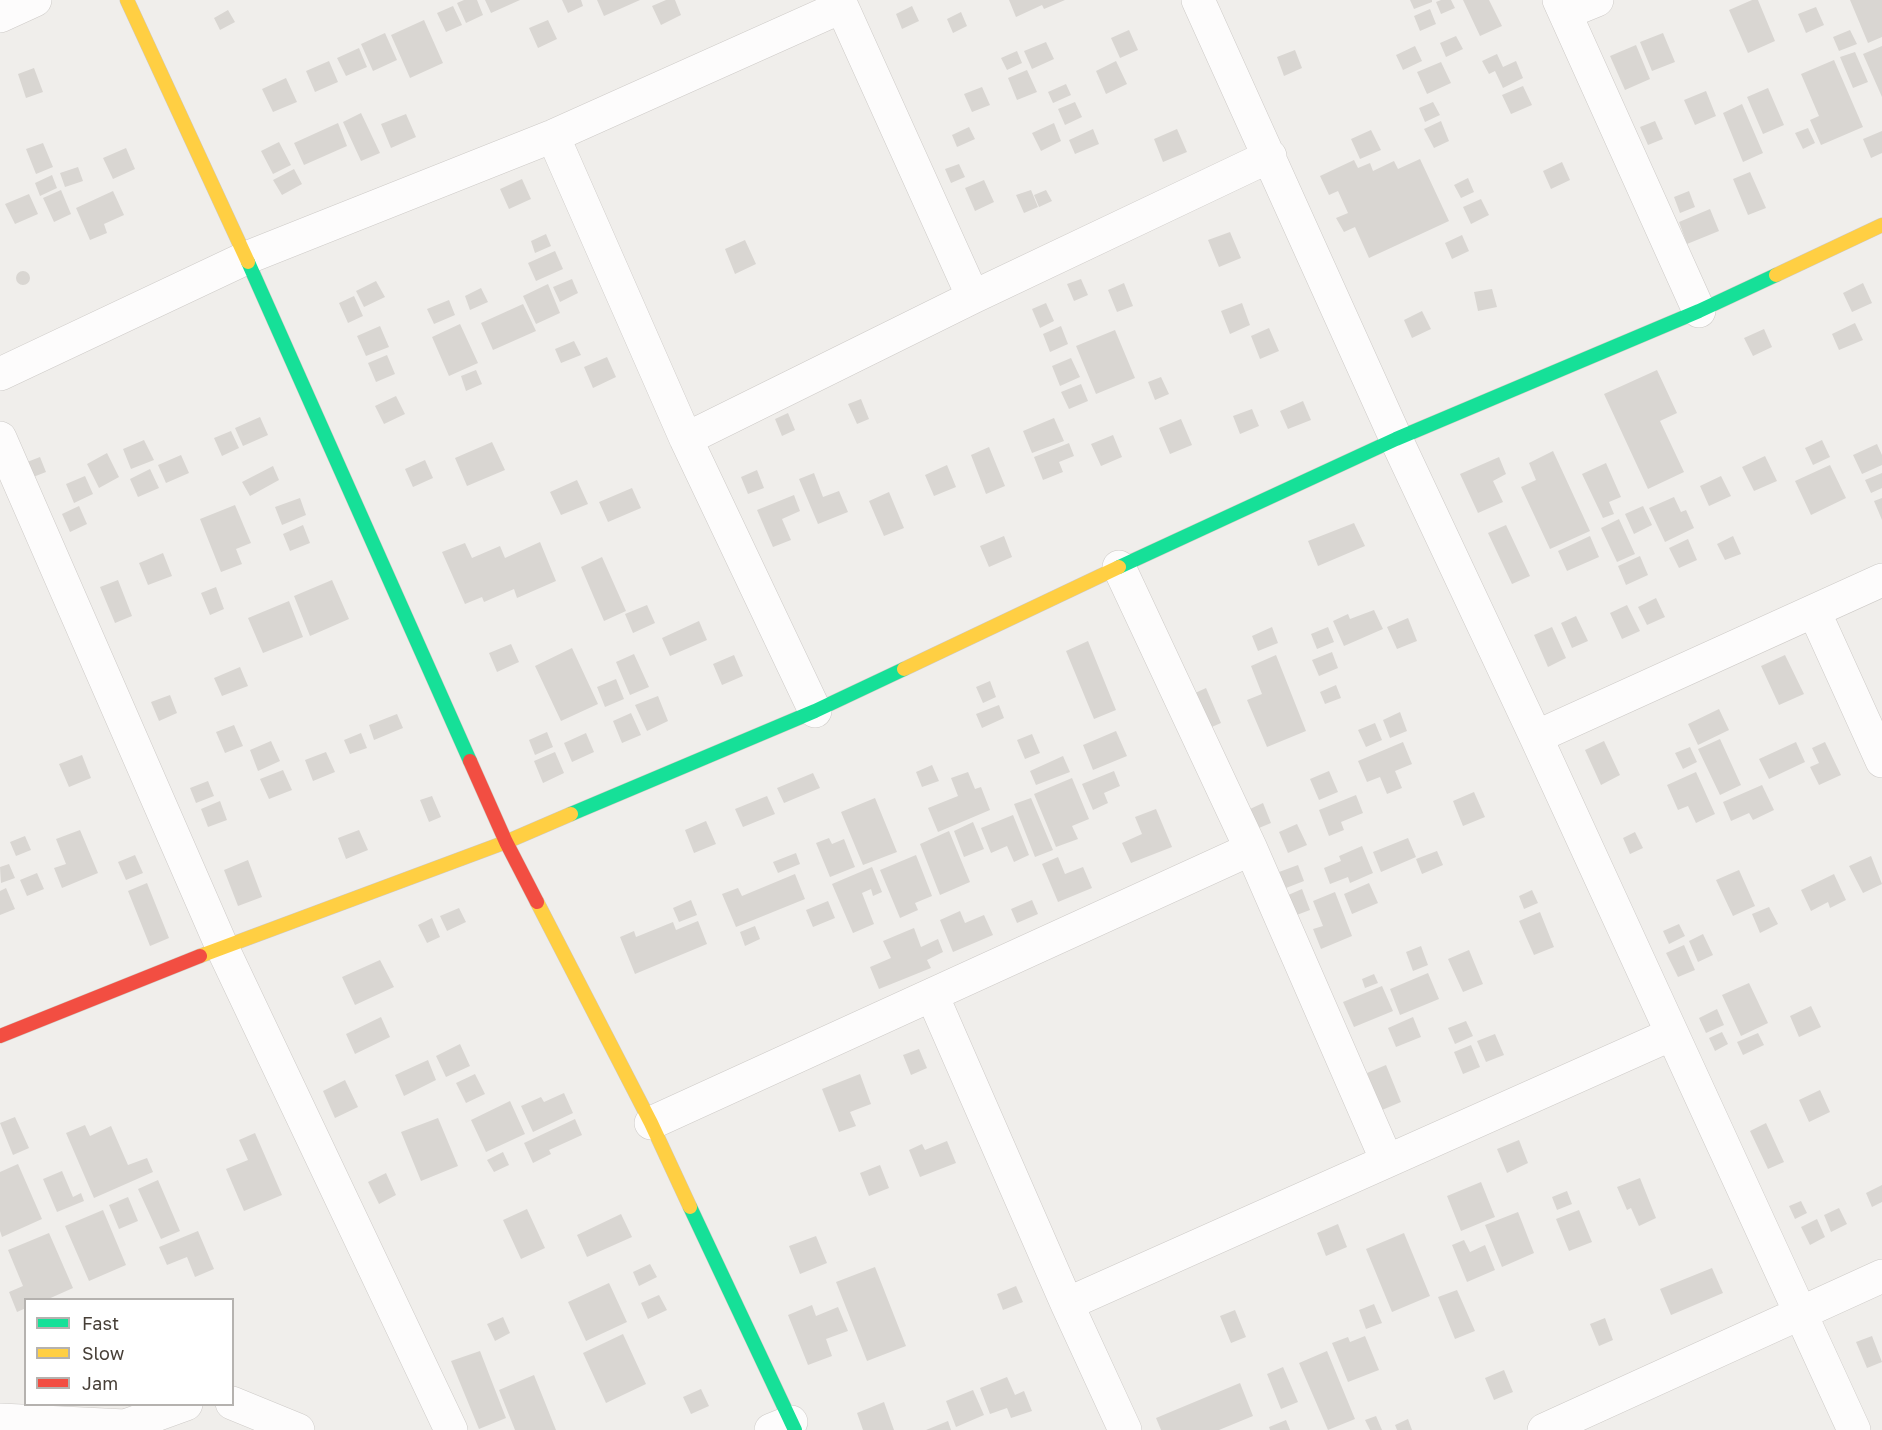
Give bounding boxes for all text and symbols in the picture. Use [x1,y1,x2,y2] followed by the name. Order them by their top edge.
[24,1298,234,1406] legend
[82,1312,119,1334] text: Fast
[82,1342,124,1364] text: Slow
[82,1372,118,1394] text: Jam

